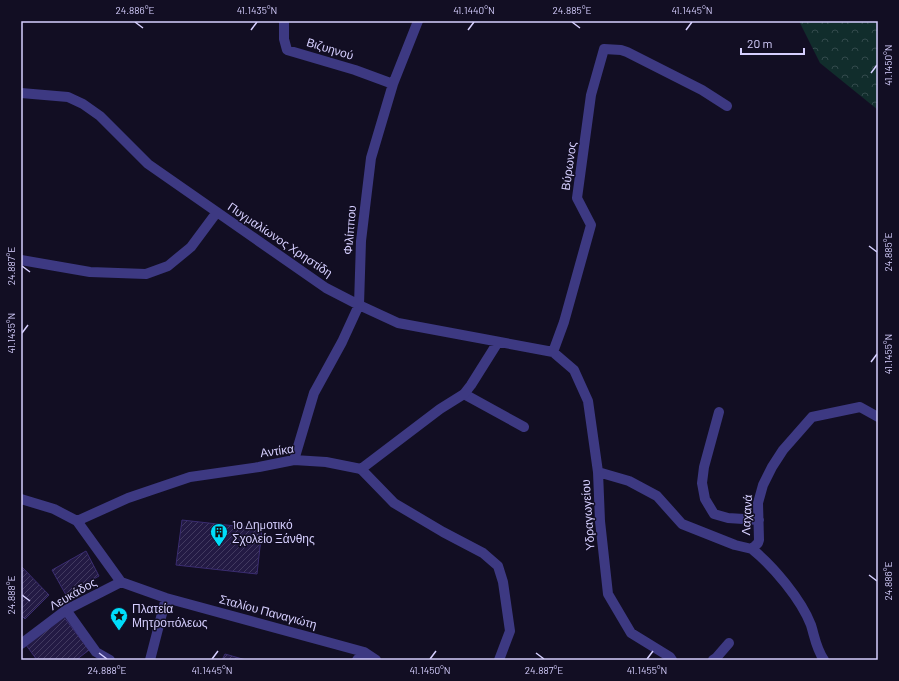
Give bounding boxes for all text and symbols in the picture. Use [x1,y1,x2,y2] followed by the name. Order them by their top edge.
[115,4,155,16] text: 24.886°E
[237,4,277,16] text: 41.1435°N
[453,4,495,16] text: 41.1440°N
[552,4,592,16] text: 24.885°E
[671,4,713,16] text: 41.1445°N
[741,30,804,56] scale bar
[305,34,355,63] street label: Βιζυηνού
[747,36,773,50] text: 20 m
[882,44,894,86] text: 41.1450°N
[558,140,579,191] street label: Βύρωνος
[225,199,336,280] street label: Πυγμαλίωνος Χρηστίδη
[340,205,358,255] street label: Φιλίππου
[882,232,894,272] text: 24.885°E
[5,247,17,285] text: 24.887°E
[5,313,17,353] text: 41.1435°N
[882,334,894,374] text: 41.1455°N
[259,441,295,459] street label: Αντίκα
[578,479,597,551] street label: Υδραγωγείου
[738,494,755,536] street label: Λαχανά
[232,517,315,546] place label: 1ο Δημοτικό Σχολείο Ξάνθης
[209,522,229,547] building icon: 1ο Δημοτικό Σχολείο Ξάνθης
[882,561,894,601] text: 24.886°E
[47,574,99,613] street label: Λευκάδος
[5,575,17,615] text: 24.888°E
[218,591,319,632] street label: Σταλίου Παναγιώτη
[132,601,208,630] place label: Πλατεία Μητροπόλεως
[109,606,129,631] place icon: Πλατεία Μητροπόλεως
[87,664,127,676] text: 24.888°E
[191,664,233,676] text: 41.1445°N
[409,664,451,676] text: 41.1450°N
[525,664,563,676] text: 24.887°E
[627,664,667,676] text: 41.1455°N

